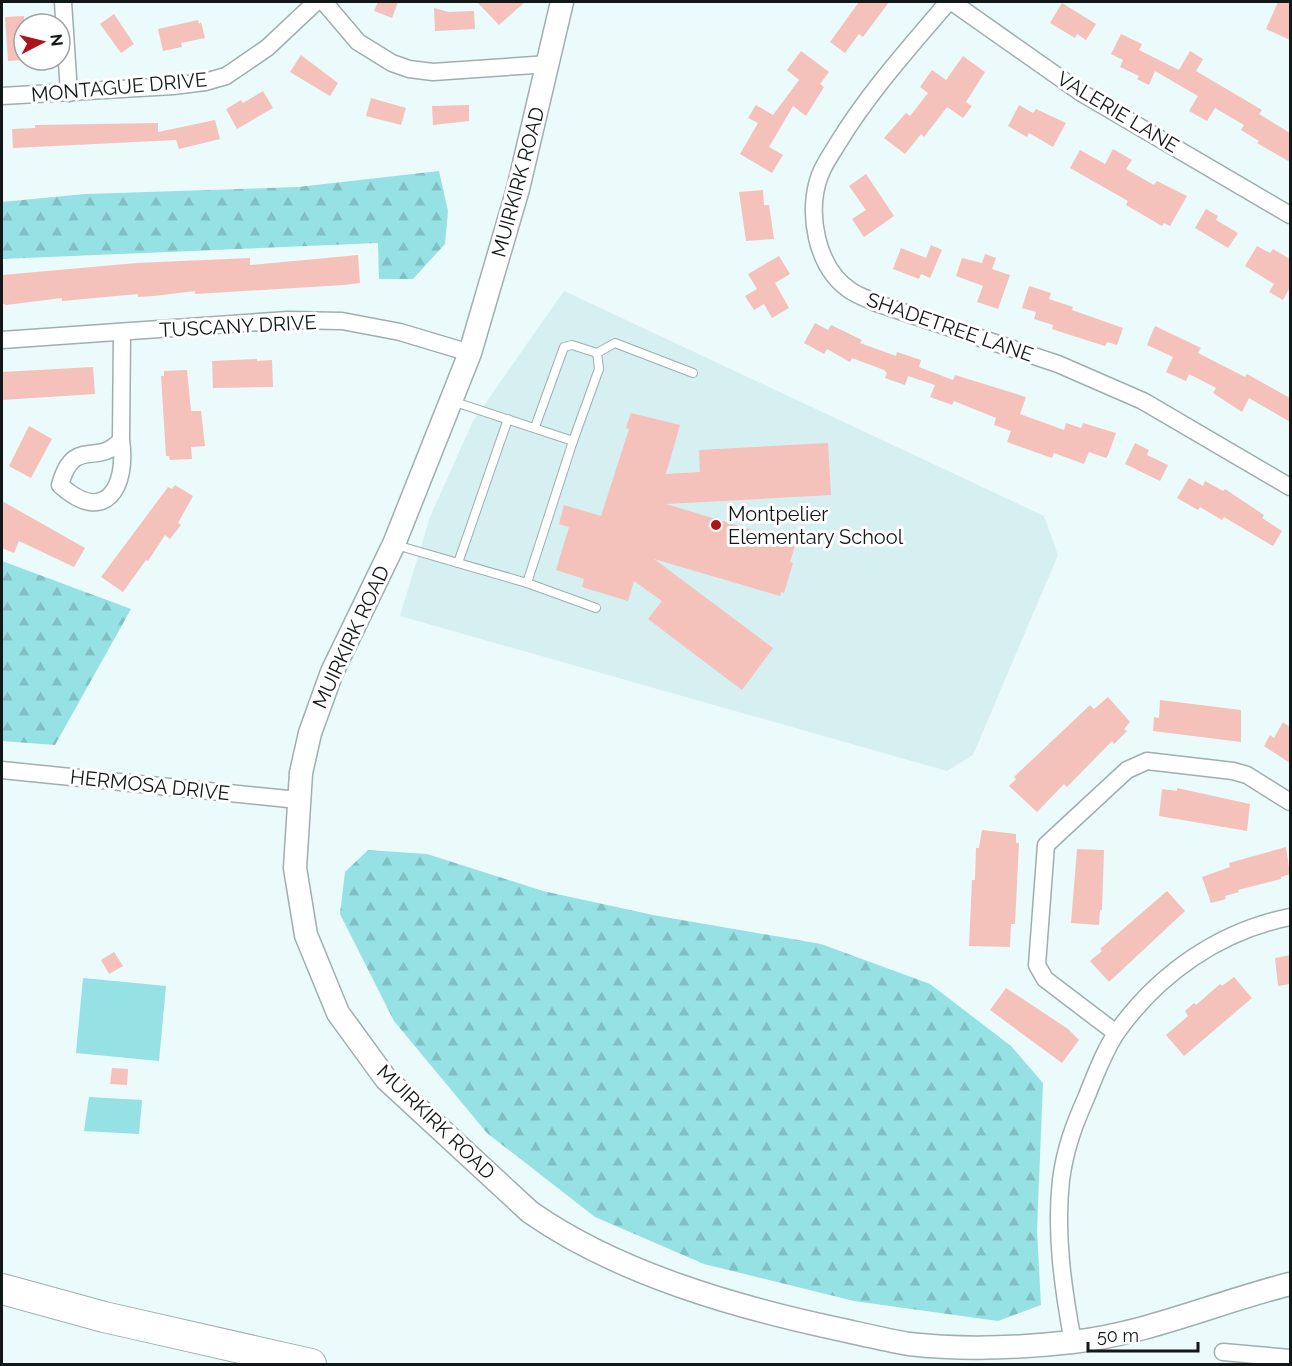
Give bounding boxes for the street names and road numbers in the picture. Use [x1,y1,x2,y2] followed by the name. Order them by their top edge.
[1053,66,1183,158] street label: VALERIE LANE
[30,67,208,107] street label: MONTAGUE DRIVE
[486,104,550,260] street label: MUIRKIRK ROAD
[864,287,1036,367] street label: SHADETREE LANE
[159,310,317,342] street label: TUSCANY DRIVE
[307,562,395,712] street label: MUIRKIRK ROAD
[69,765,231,805] street label: HERMOSA DRIVE
[372,1060,500,1184] street label: MUIRKIRK ROAD

